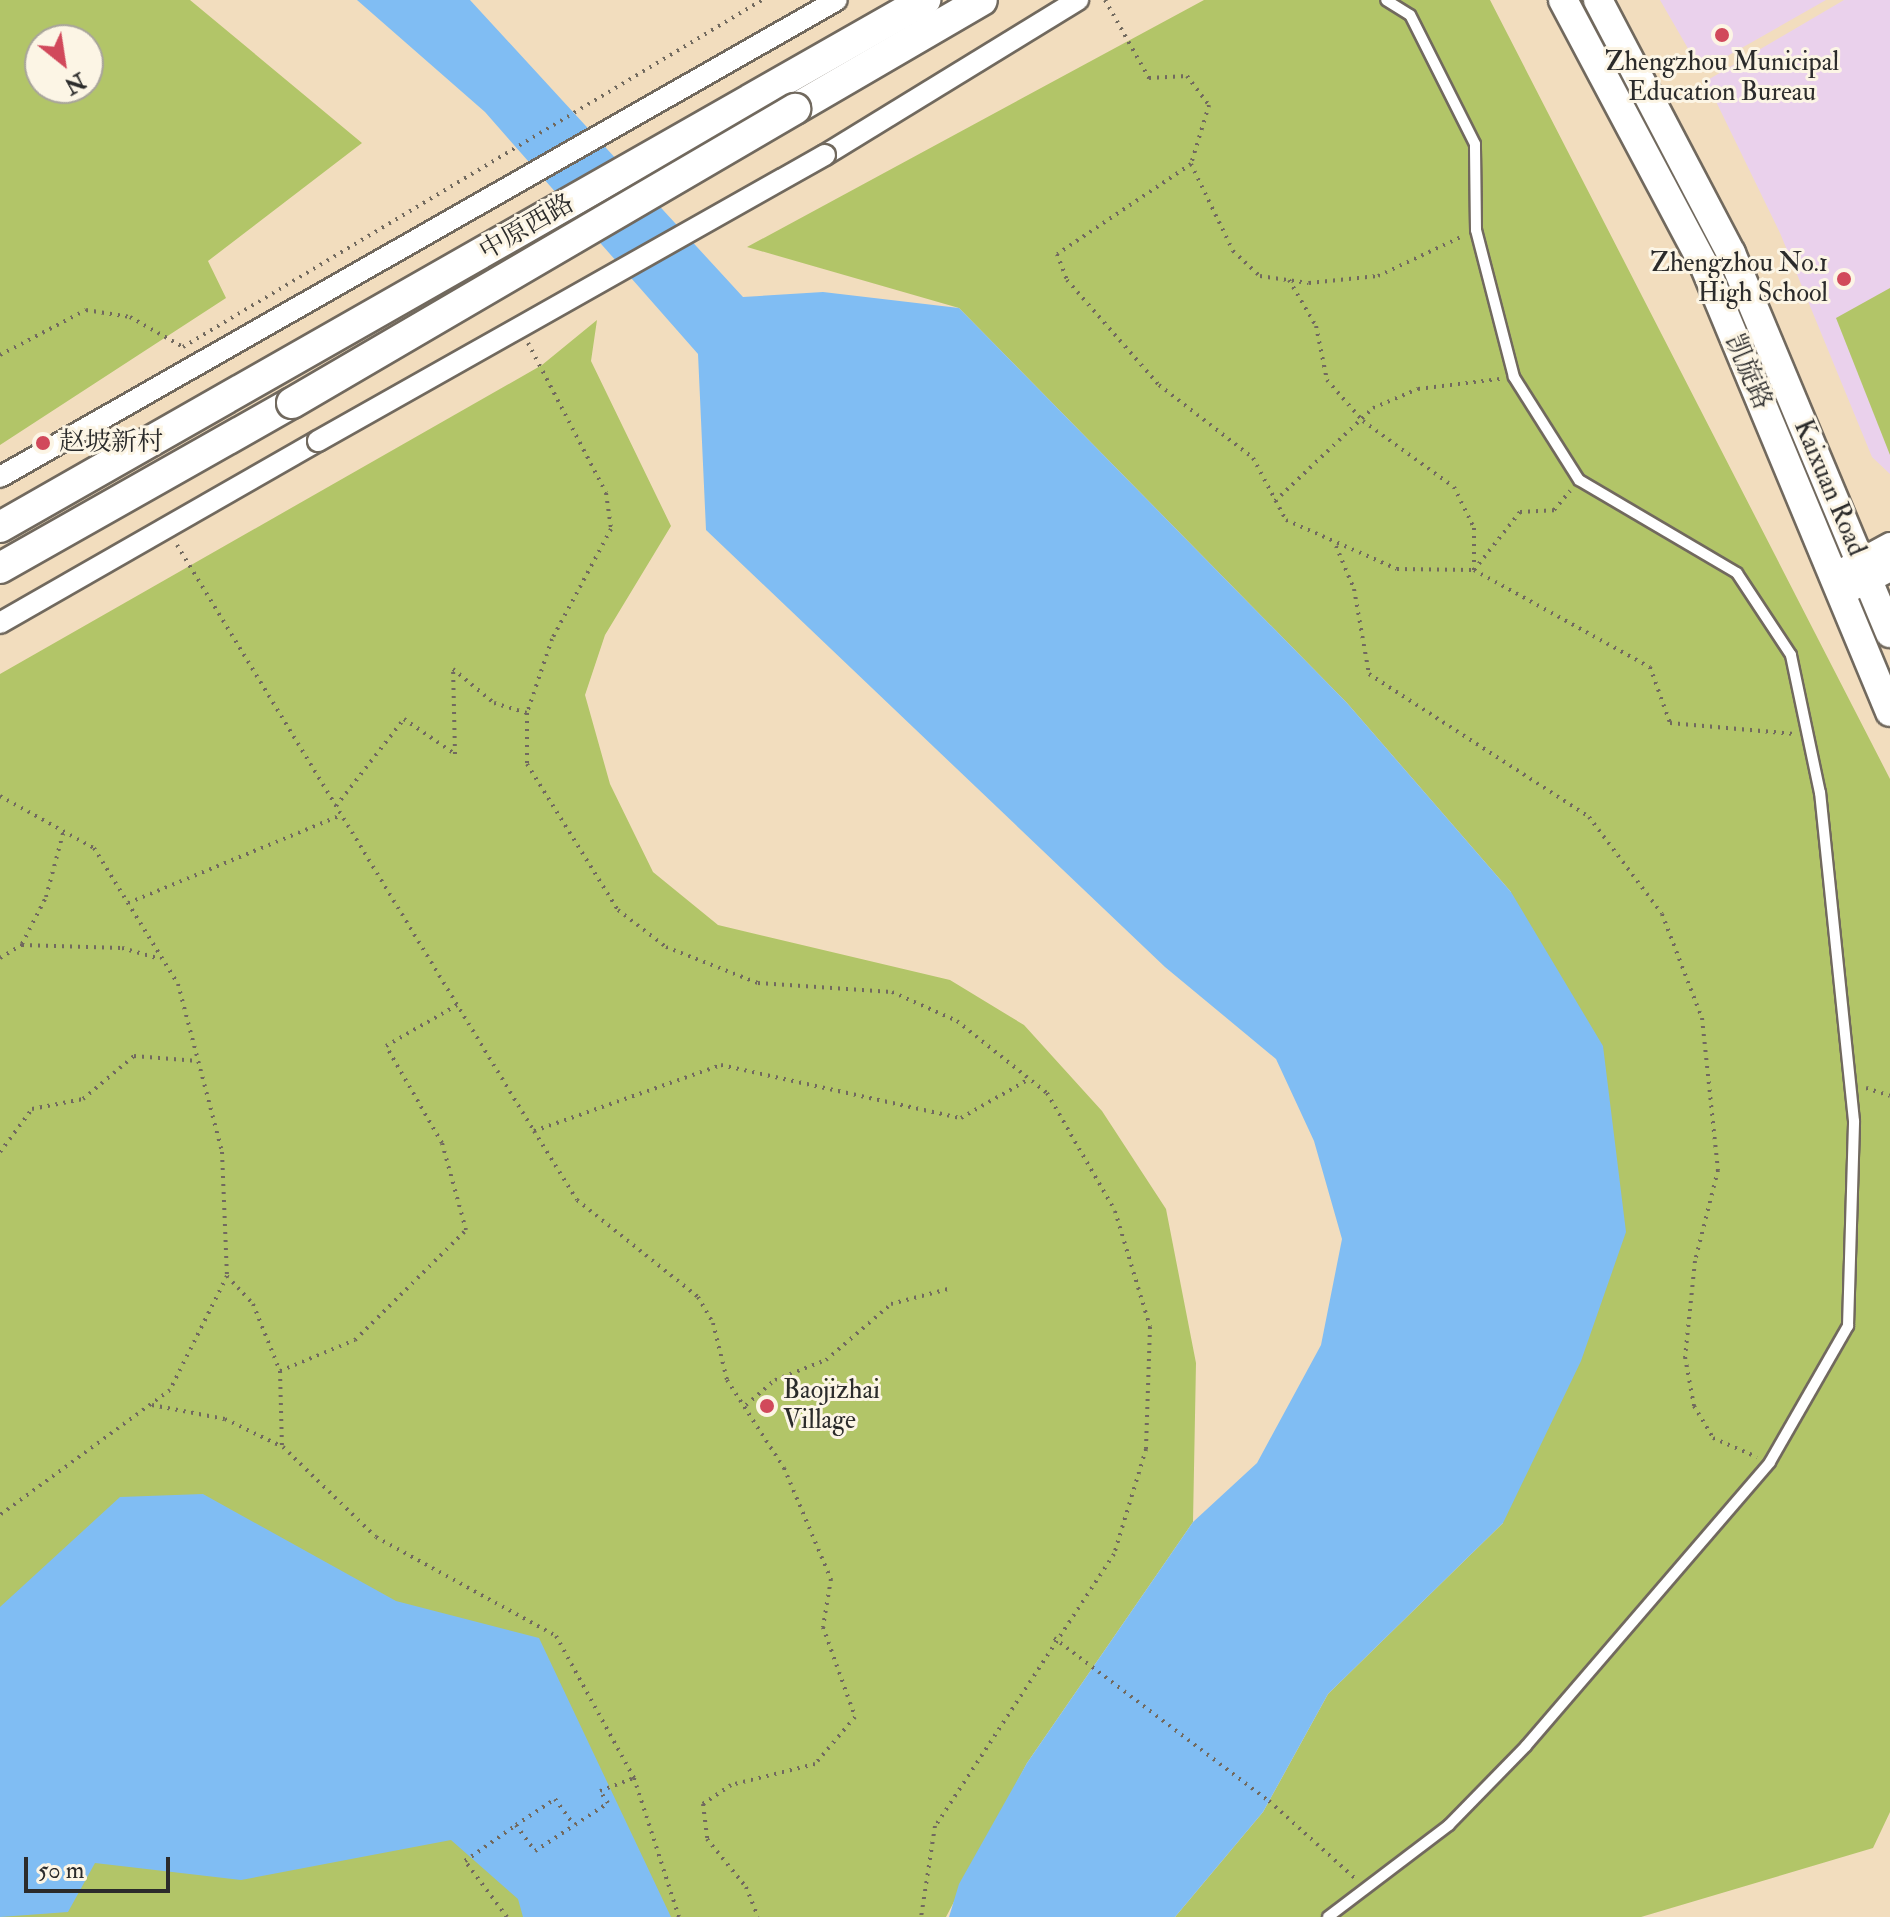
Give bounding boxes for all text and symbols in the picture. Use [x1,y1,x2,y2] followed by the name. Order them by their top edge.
[24,24,104,104] north arrow
[1713,26,1731,44] marker: Zhengzhou Municipal Education Bureau
[1605,47,1839,108] place label: Zhengzhou Municipal Education Bureau
[59,66,91,100] text: N
[474,188,580,268] street label: 中原西路
[1650,248,1828,310] place label: Zhengzhou No.1 High School
[1835,270,1853,288] marker: Zhengzhou No.1 High School
[1718,330,1778,414] street label: 凯旋路
[1786,415,1872,561] street label: Kaixuan Road
[59,427,163,459] place label: 赵坡新村
[34,434,52,452] marker: 赵坡新村
[783,1375,880,1436] place label: Baojizhai Village
[758,1397,776,1415] marker: Baojizhai Village
[28,1841,174,1891] scale bar
[38,1855,84,1886] text: 50 m

